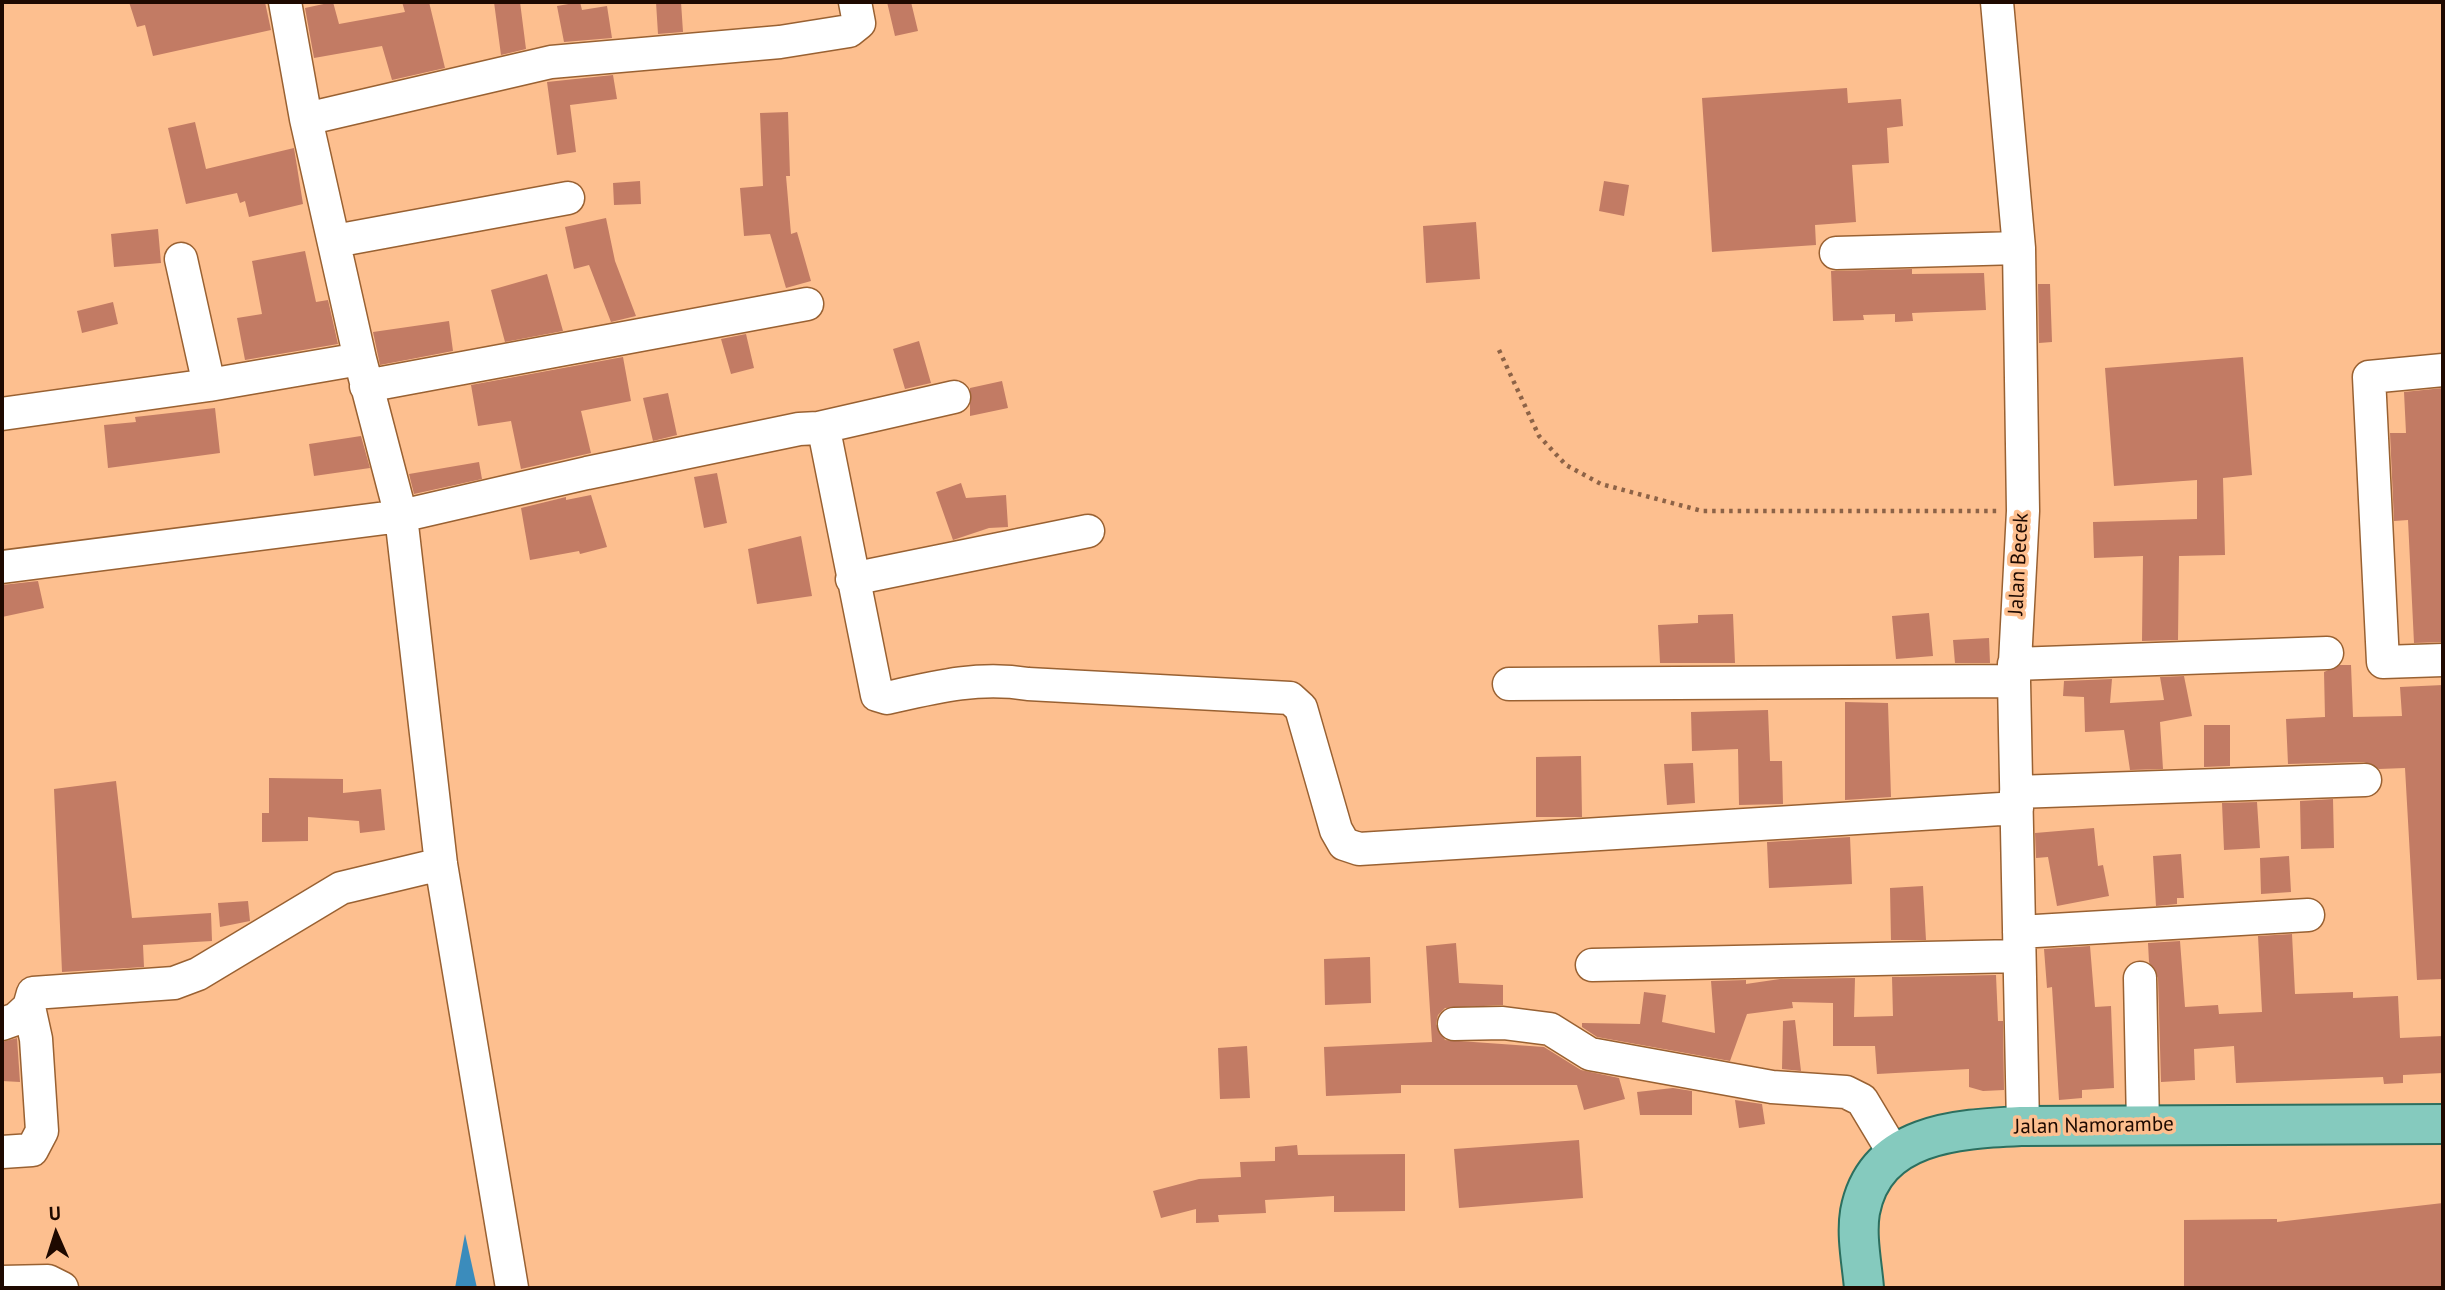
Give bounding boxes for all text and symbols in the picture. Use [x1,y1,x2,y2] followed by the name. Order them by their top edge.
[2004,512,2034,616] street label: Jalan Becek
[2014,1112,2174,1140] street label: Jalan Namorambe
[21,1199,91,1269] north arrow
[48,1201,61,1225] text: U

